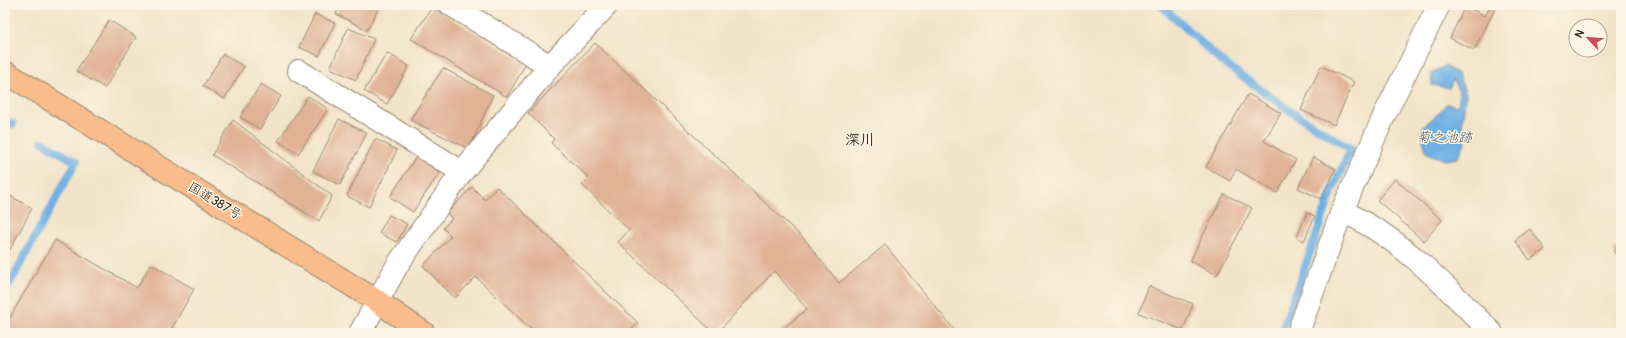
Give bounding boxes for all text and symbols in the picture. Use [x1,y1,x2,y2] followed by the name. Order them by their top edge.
[1568,18,1608,58] north arrow
[1572,27,1587,40] text: N
[1416,129,1474,146] water label: 菊之池跡
[845,131,875,150] district label: 深川
[185,179,245,223] street label: 国道387号

